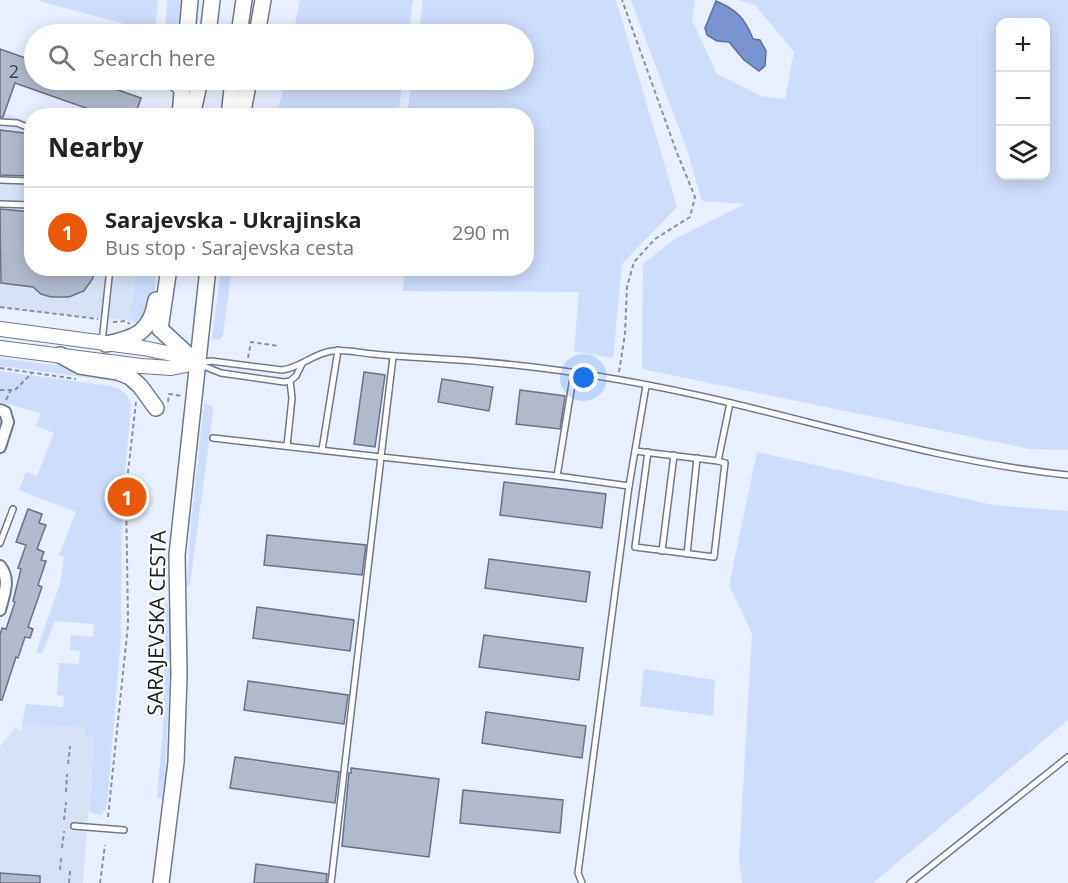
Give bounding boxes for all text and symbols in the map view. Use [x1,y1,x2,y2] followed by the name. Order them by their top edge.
[996,18,1050,180] map controls
[996,18,1050,72] button: +
[24,24,534,90] search box
[45,41,78,74] icon: search
[93,42,216,72] text: Search here
[9,59,19,83] house number: 2
[996,72,1050,126] button: −
[996,126,1050,180] button: layers
[48,129,143,165] text: Nearby
[105,204,362,234] text: Sarajevska - Ukrajinska
[62,219,73,246] text: 1
[452,219,510,246] text: 290 m
[105,234,354,261] text: Bus stop · Sarajevska cesta
[569,363,598,392] your location
[108,474,146,520] pin: 1
[140,529,172,716] street label: SARAJEVSKA CESTA

